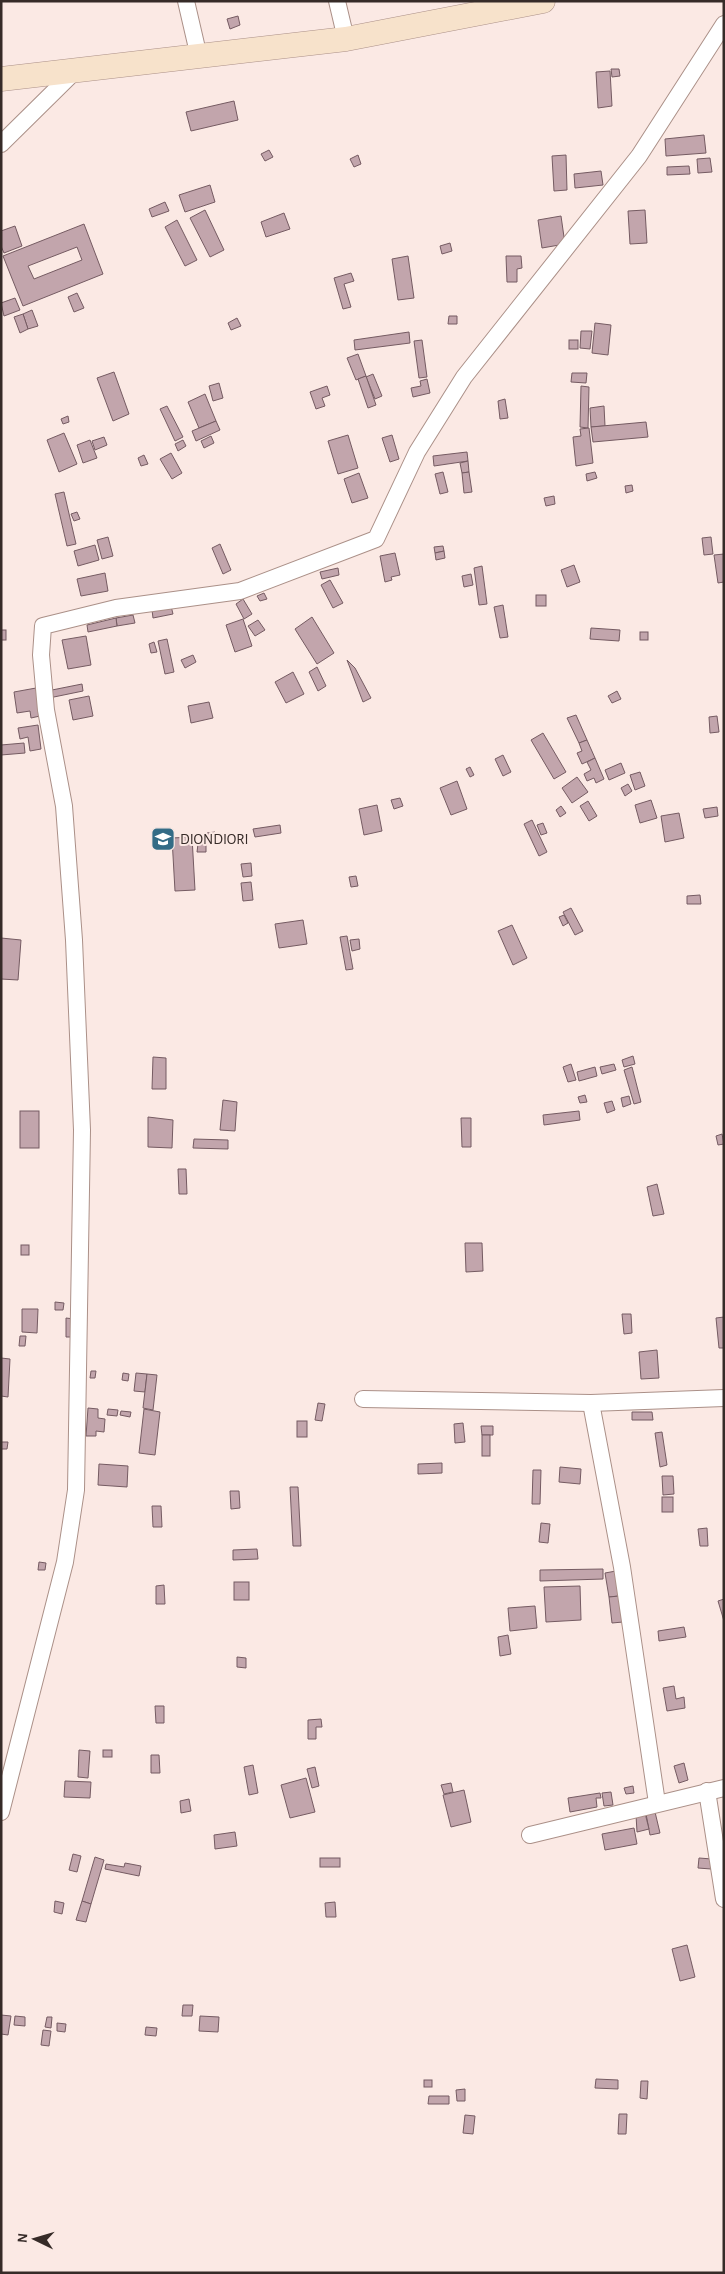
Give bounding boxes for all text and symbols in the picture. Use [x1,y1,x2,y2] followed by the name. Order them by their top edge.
[150,826,176,852] school or university icon: DIONDIORI
[180,832,249,847] place label: DIONDIORI
[10,2214,60,2264] north arrow
[16,2232,30,2243] text: N

